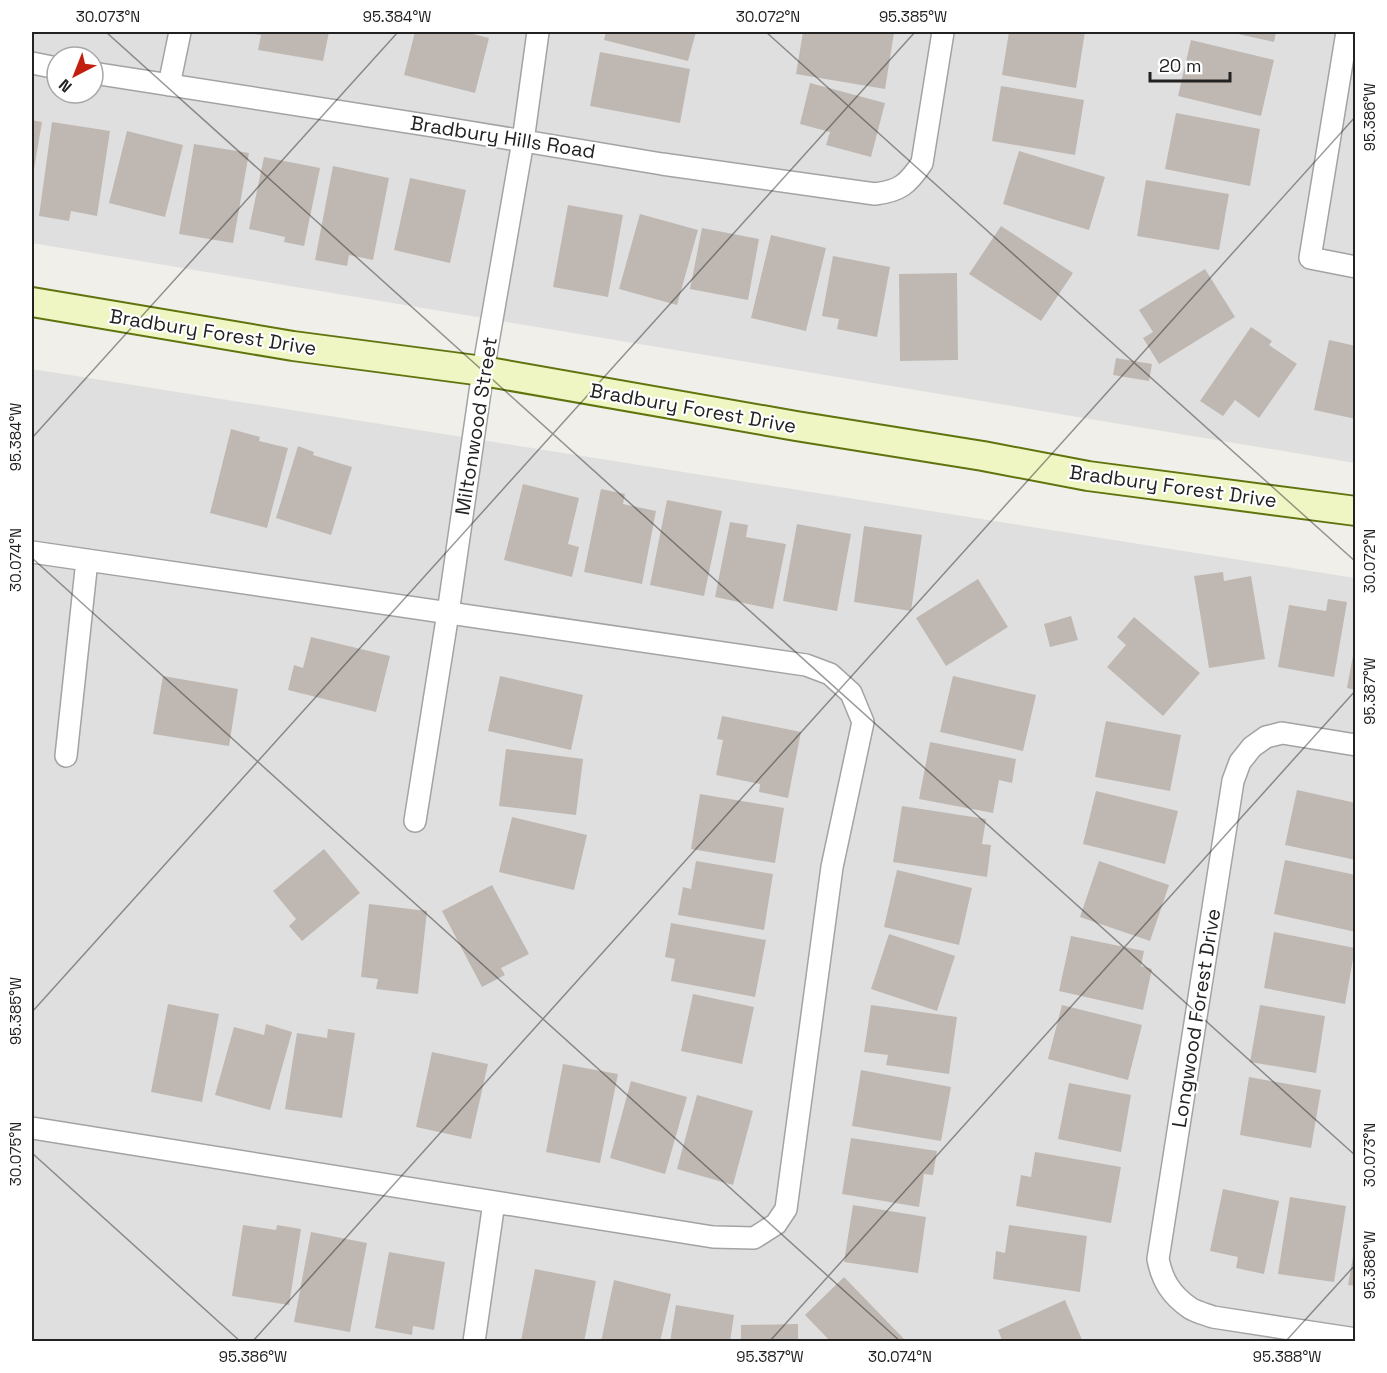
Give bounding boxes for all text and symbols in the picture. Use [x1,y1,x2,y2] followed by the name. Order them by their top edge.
[76,7,140,26] text: 30.073°N
[363,7,431,26] text: 95.384°W
[736,7,800,26] text: 30.072°N
[879,7,947,26] text: 95.385°W
[45,45,105,105] north arrow
[1150,45,1230,83] scale bar
[1159,54,1202,77] text: 20 m
[54,74,76,97] text: N
[1360,83,1379,151] text: 95.386°W
[409,110,597,164] street label: Bradbury Hills Road
[108,303,318,361] street label: Bradbury Forest Drive
[449,335,503,517] street label: Miltonwood Street
[588,377,798,439] street label: Bradbury Forest Drive
[6,403,25,471] text: 95.384°W
[1068,459,1278,513] street label: Bradbury Forest Drive
[6,528,25,592] text: 30.074°N
[1360,529,1379,593] text: 30.072°N
[1360,657,1379,725] text: 95.387°W
[1166,907,1226,1129] street label: Longwood Forest Drive
[6,977,25,1045] text: 95.385°W
[6,1122,25,1186] text: 30.075°N
[1360,1123,1379,1187] text: 30.073°N
[1360,1231,1379,1299] text: 95.388°W
[219,1347,287,1366] text: 95.386°W
[736,1347,804,1366] text: 95.387°W
[868,1347,932,1366] text: 30.074°N
[1253,1347,1321,1366] text: 95.388°W

